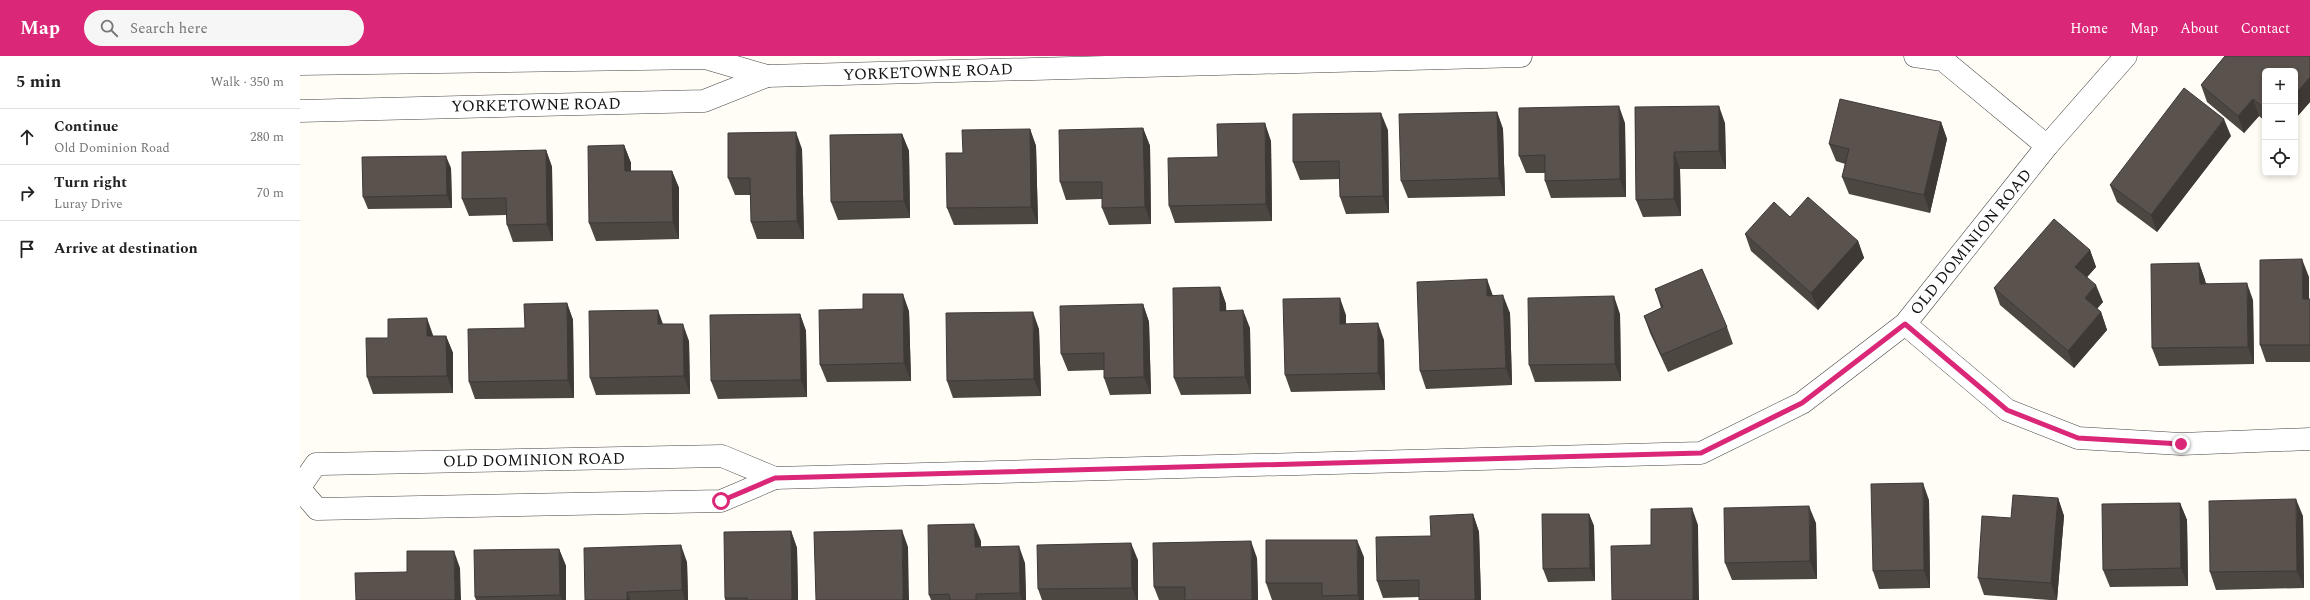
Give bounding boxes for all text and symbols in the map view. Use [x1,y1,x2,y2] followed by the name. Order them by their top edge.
[84,10,364,46] search box
[20,14,60,43] text: Map
[98,17,120,39] icon: search
[130,17,208,40] text: Search here
[2070,18,2108,39] text: Home
[2130,18,2158,39] text: Map
[2180,18,2219,39] text: About
[2241,18,2290,39] text: Contact
[843,57,1013,87] street label: YORKETOWNE ROAD
[2262,68,2298,176] map controls
[2262,68,2298,104] button: +
[16,69,61,95] text: 5 min
[210,72,284,92] text: Walk · 350 m
[451,92,621,118] street label: YORKETOWNE ROAD
[2262,104,2298,140] button: −
[54,115,119,138] text: Continue
[16,126,38,148] icon: ahead
[250,127,284,147] text: 280 m
[54,138,170,158] text: Old Dominion Road
[2262,140,2298,176] button: locate
[1904,164,2038,320] street label: OLD DOMINION ROAD
[54,171,127,194] text: Turn right
[16,182,38,204] icon: right
[257,183,284,203] text: 70 m
[54,194,122,214] text: Luray Drive
[54,237,198,260] text: Arrive at destination
[16,238,38,260] icon: arrive
[2172,435,2190,453] route end
[443,446,625,474] street label: OLD DOMINION ROAD
[712,492,730,510] route start

